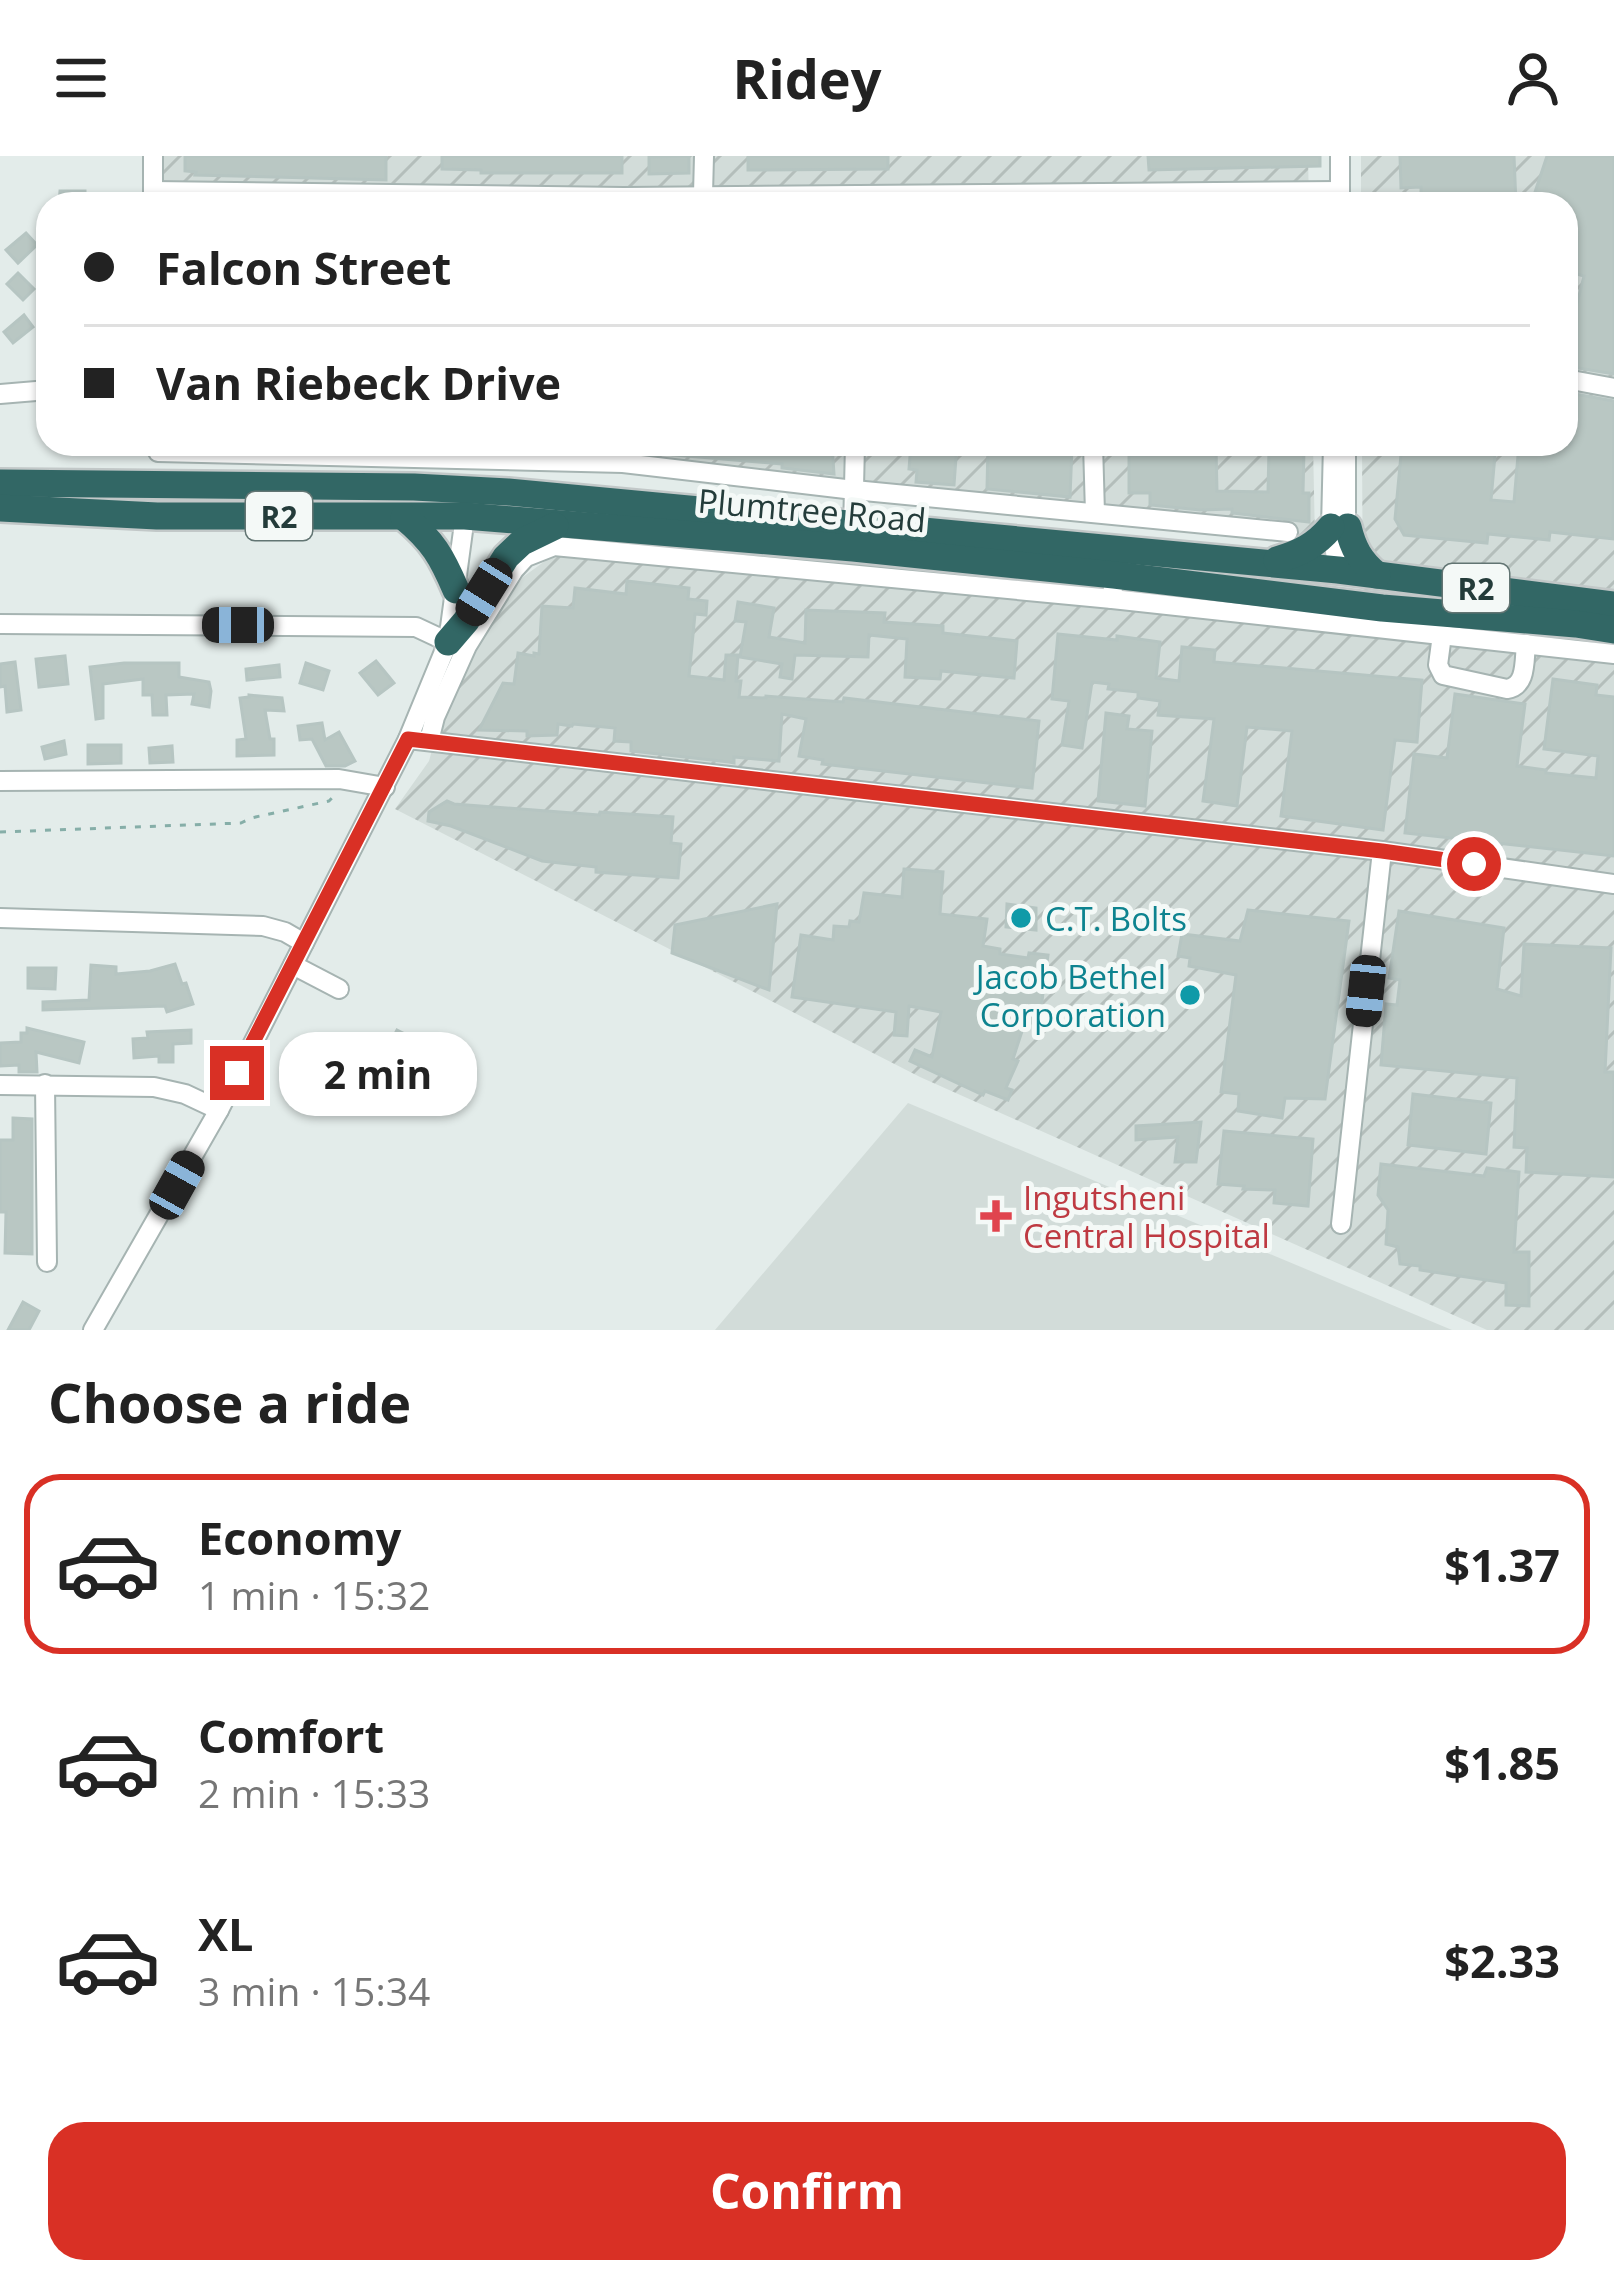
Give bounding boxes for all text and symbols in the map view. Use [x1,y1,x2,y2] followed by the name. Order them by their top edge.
[733,41,881,115] text: Ridey
[48,45,114,111] icon: menu
[1500,45,1566,111] icon: person
[156,237,451,298] text: Falcon Street
[156,352,561,413] text: Van Riebeck Drive
[696,478,928,542] street label: Plumtree Road
[246,492,312,540] road number: R2
[450,552,518,632] car
[1443,564,1509,612] road number: R2
[202,607,274,643] car
[1447,837,1501,891] route start
[1045,896,1187,941] place label: C.T. Bolts
[1008,905,1034,931] marker: C.T. Bolts
[1344,953,1388,1029] car
[973,954,1166,1037] place label: Jacob Bethel Corporation
[1177,982,1203,1008] marker: Jacob Bethel Corporation
[279,1031,477,1115] callout: 2 min
[210,1046,264,1100] route end
[324,1047,432,1100] text: 2 min
[144,1145,210,1225] car
[1023,1175,1270,1258] place label: Ingutsheni Central Hospital
[980,1200,1012,1232] marker: Ingutsheni Central Hospital
[48,1365,411,1439] text: Choose a ride
[198,1507,401,1568] text: Economy
[54,1510,162,1618] icon: car
[1444,1534,1560,1595] text: $1.37
[198,1568,430,1621] text: 1 min · 15:32
[198,1705,384,1766] text: Comfort
[54,1708,162,1816] icon: car
[1444,1732,1560,1793] text: $1.85
[198,1766,430,1819] text: 2 min · 15:33
[198,1903,253,1964] text: XL
[54,1906,162,2014] icon: car
[1444,1930,1560,1991] text: $2.33
[198,1964,430,2017] text: 3 min · 15:34
[48,2122,1566,2260] button: Confirm

